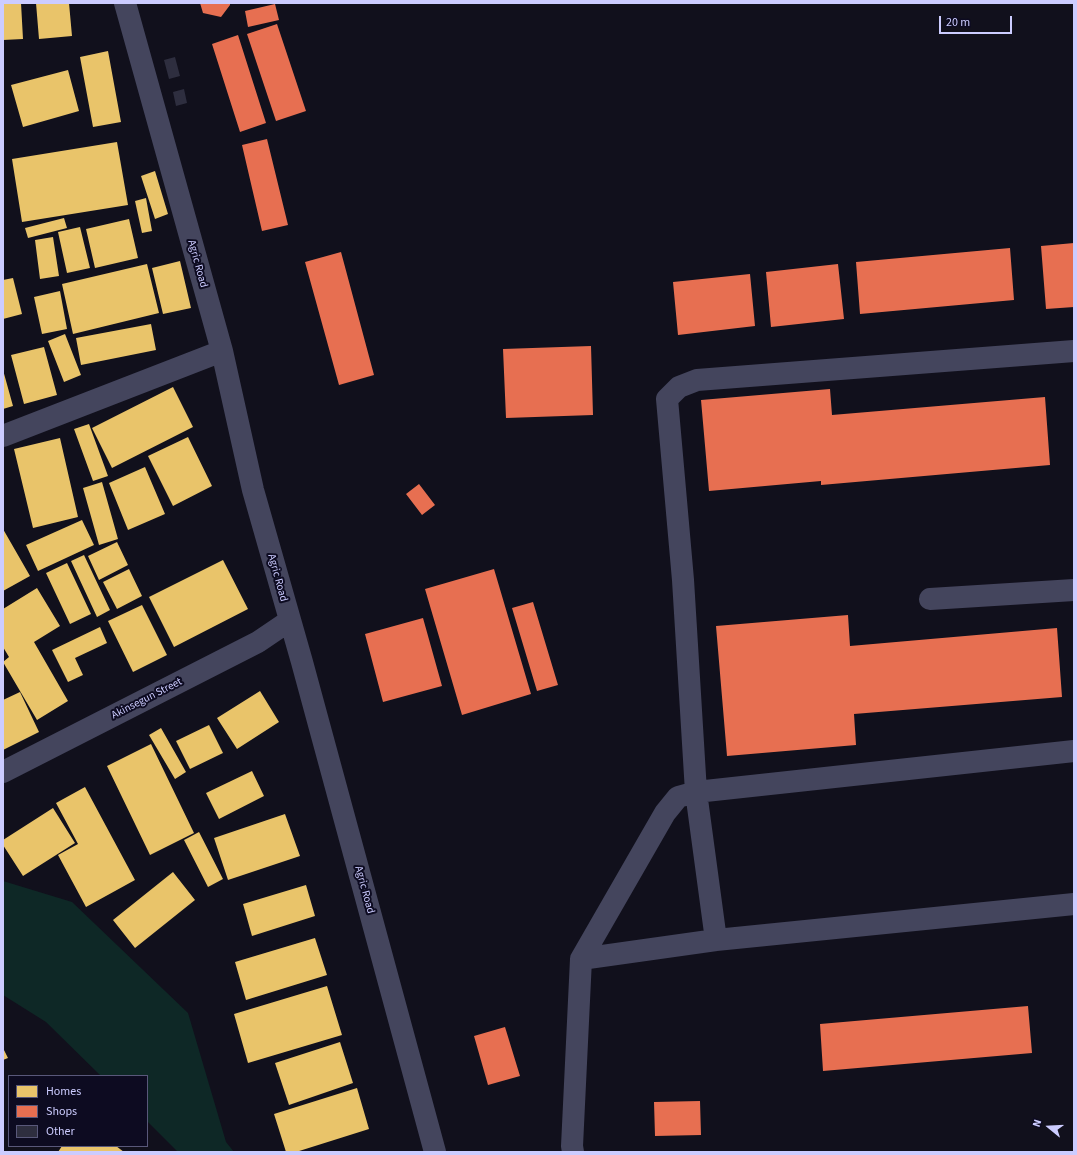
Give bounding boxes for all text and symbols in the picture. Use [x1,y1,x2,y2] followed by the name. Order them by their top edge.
[941,8,1014,34] scale bar
[946,14,970,31] text: 20 m
[184,239,210,289] street label: Agric Road
[264,553,290,603] street label: Agric Road
[110,676,184,722] street label: Akinsegun Street
[351,865,377,915] street label: Agric Road
[8,1075,148,1147] legend
[46,1083,81,1100] text: Homes
[46,1103,77,1120] text: Shops
[1029,1107,1069,1147] north arrow
[1029,1117,1045,1129] text: N
[46,1123,75,1140] text: Other

